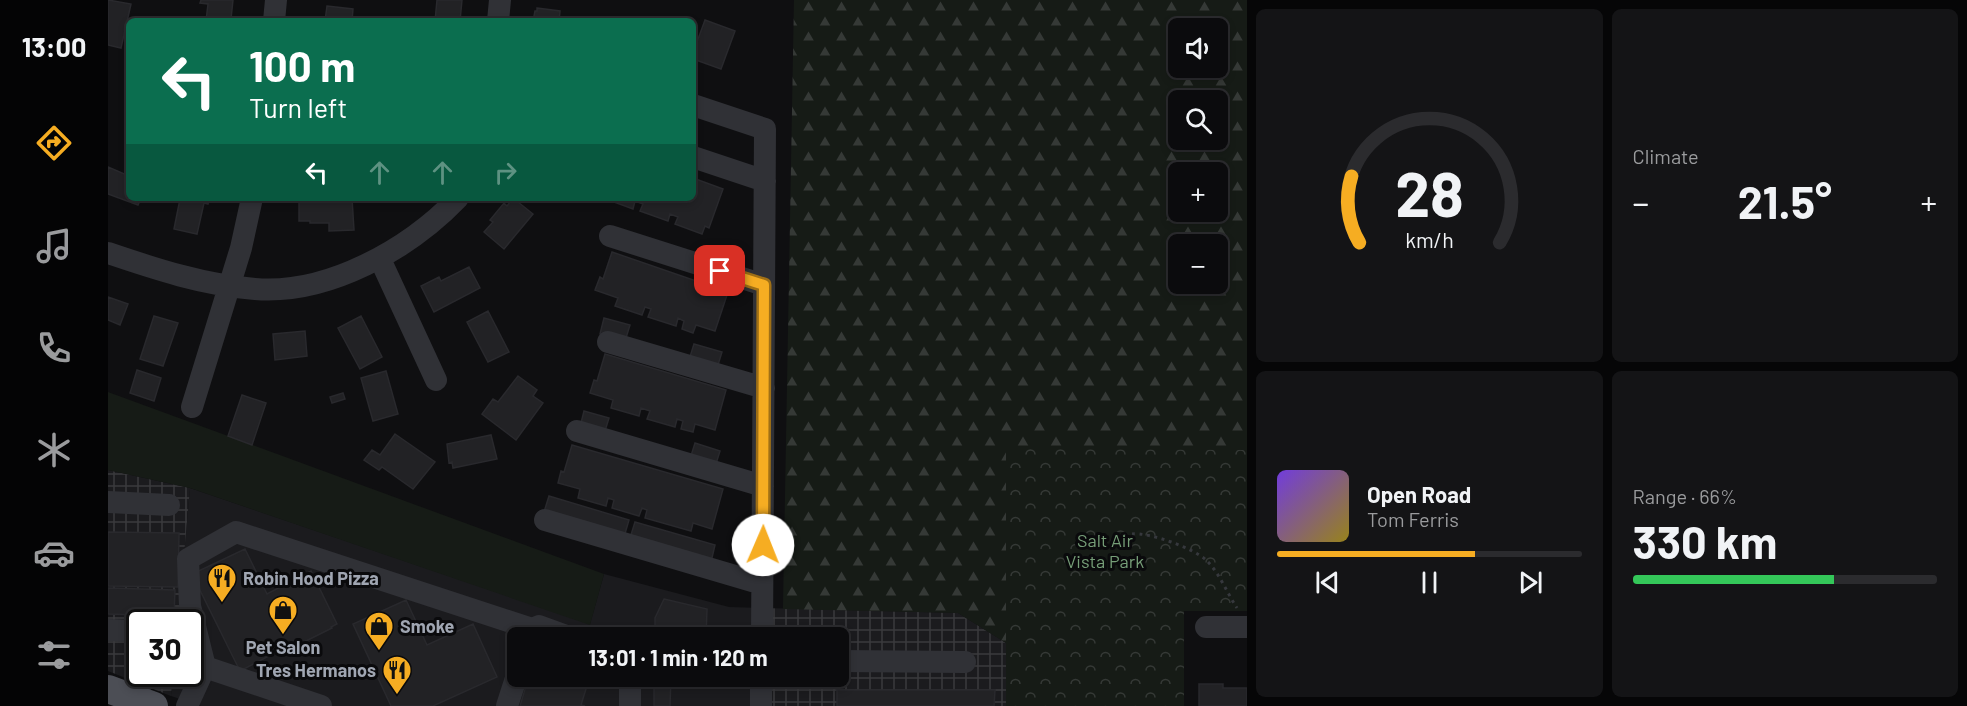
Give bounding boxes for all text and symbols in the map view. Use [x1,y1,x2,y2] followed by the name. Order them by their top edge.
[1168,18,1228,294] map controls
[1168,18,1228,78] button: sound
[22,30,86,62] text: 13:00
[249,40,355,90] text: 100 m
[150,42,228,120] icon: left
[1168,90,1228,150] button: search
[249,91,347,123] text: Turn left
[33,122,75,164] icon: directions
[1633,144,1699,168] text: Climate
[1395,155,1464,229] text: 28
[300,156,333,189] icon: left
[363,156,396,189] icon: ahead
[426,156,459,189] icon: ahead
[489,156,522,189] icon: right
[1168,162,1228,222] button: +
[1738,174,1832,228] text: 21.5°
[1633,182,1649,222] text: −
[1921,182,1937,222] text: +
[33,225,75,267] icon: music
[1405,227,1454,252] text: km/h
[1168,234,1228,294] button: −
[694,245,745,296] pin
[703,254,736,287] icon: arrive
[33,327,75,369] icon: phone
[33,429,75,471] icon: climate
[1367,481,1471,507] text: Open Road
[1633,484,1737,508] text: Range · 66%
[1367,507,1459,531] text: Tom Ferris
[731,513,795,577] position arrow
[1633,514,1777,568] text: 330 km
[1066,529,1144,572] park label: Salt Air Vista Park
[33,532,75,574] icon: car
[206,562,238,604] restaurant icon: Robin Hood Pizza
[1311,566,1344,599] icon: previous
[1413,566,1446,599] icon: pause
[1514,566,1547,599] icon: next
[243,567,379,589] place label: Robin Hood Pizza
[267,594,299,636] shop icon: Pet Salon
[126,609,204,687] speed limit sign: 30
[363,610,395,652] shop icon: Smoke
[400,615,454,637] place label: Smoke
[33,634,75,676] icon: filters
[246,636,320,658] place label: Pet Salon
[588,644,768,670] text: 13:01 · 1 min · 120 m
[381,654,413,696] restaurant icon: Tres Hermanos
[256,659,376,681] place label: Tres Hermanos

